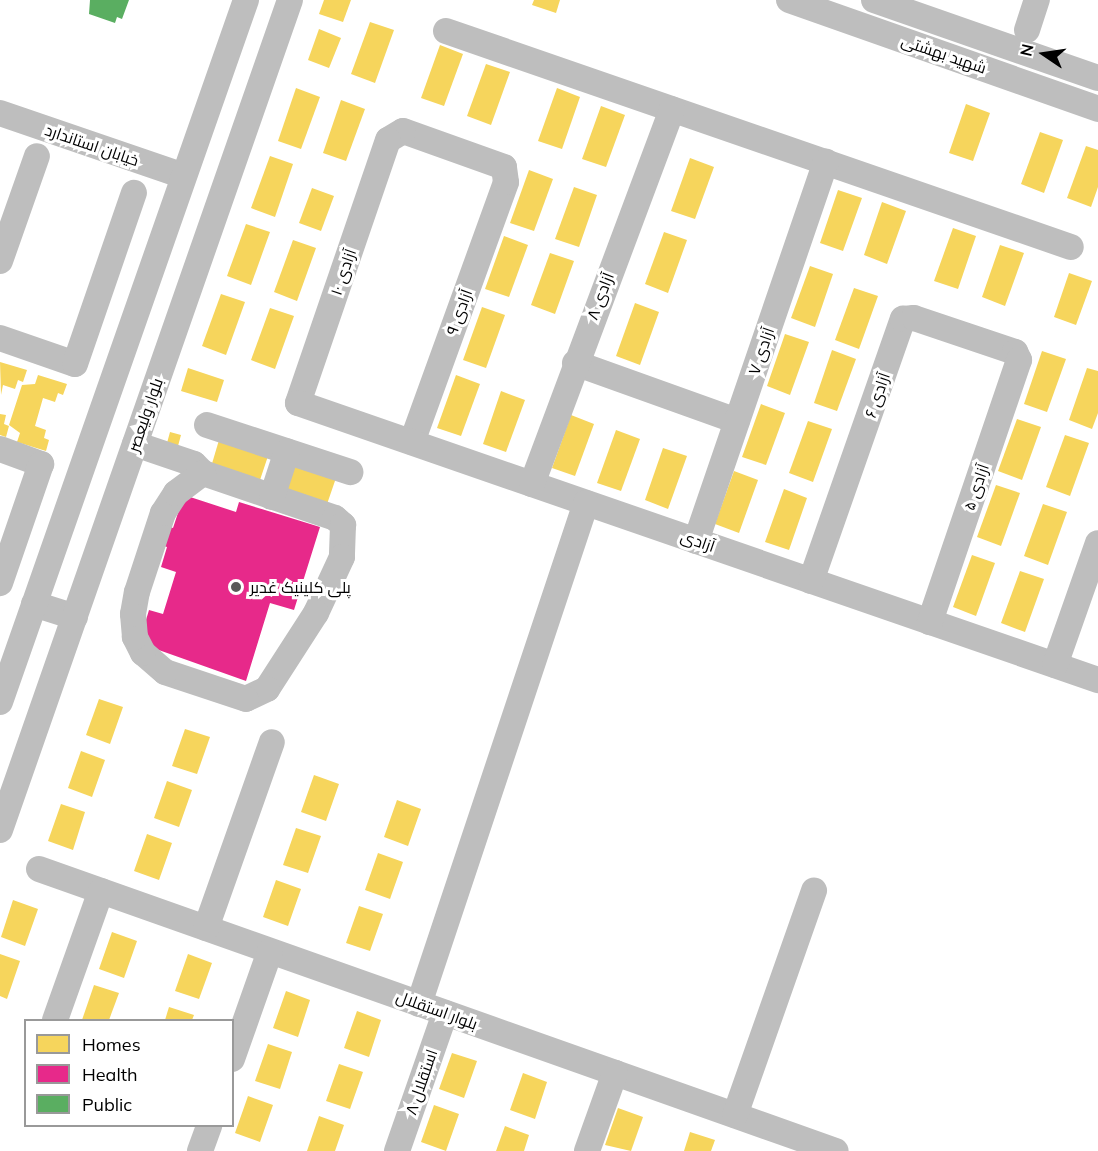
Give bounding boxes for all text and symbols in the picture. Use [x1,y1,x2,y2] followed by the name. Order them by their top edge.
[1014,24,1074,84] north arrow
[899,30,989,78] street label: شهید بهشتی
[1015,42,1038,58] text: N
[42,120,142,170] street label: خیابان استاندارد
[326,246,360,298] street label: آزادی ۱۰
[582,270,618,322] street label: آزادی ۸
[442,286,476,338] street label: آزادی ۹
[744,325,778,377] street label: آزادی ۷
[860,370,894,420] street label: آزادی ۶
[123,375,167,455] street label: بلوار ولیعصر
[959,461,993,513] street label: آزادی ۵
[678,526,718,556] street label: آزادی
[250,577,351,597] place label: پلی کلینیک غدیر
[227,578,245,596] marker: پلی کلینیک غدیر
[394,986,480,1034] street label: بلوار استقلال
[24,1019,234,1127] legend
[82,1033,141,1056] text: Homes
[401,1047,441,1117] street label: استقلال ۸
[82,1063,138,1086] text: Health
[82,1093,132,1116] text: Public

